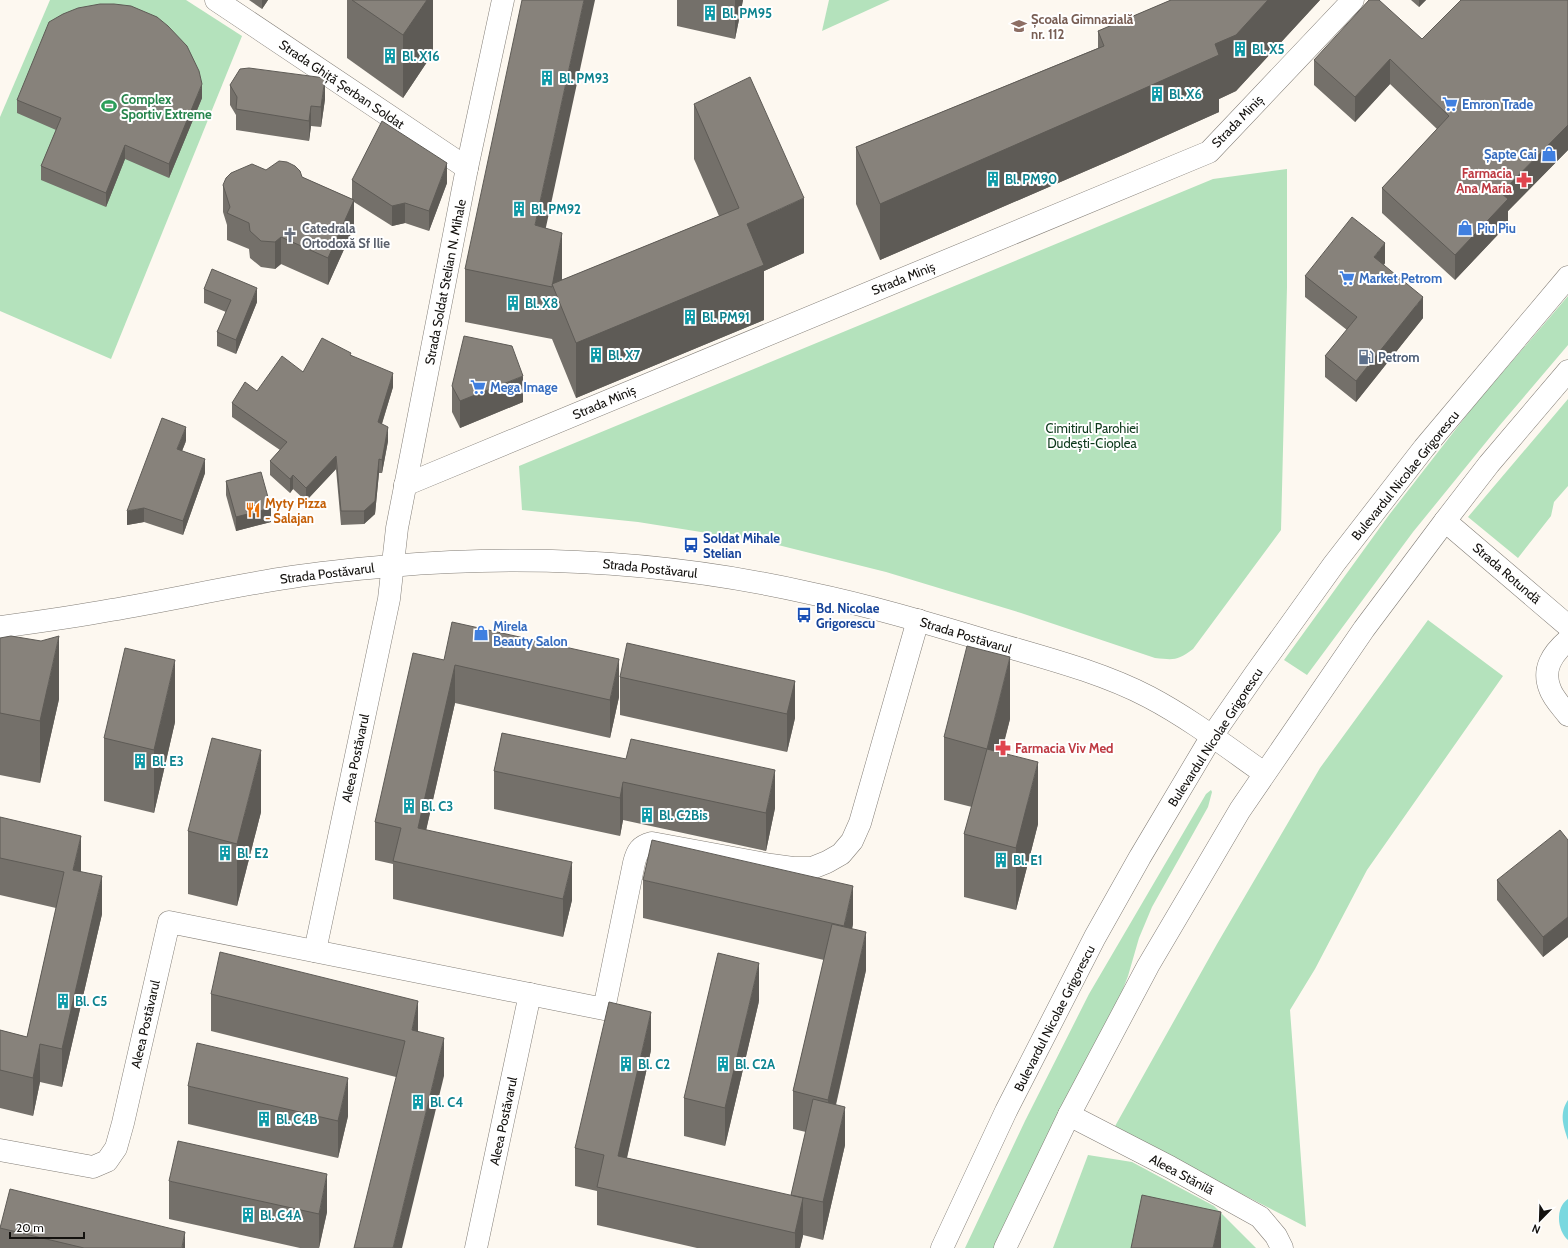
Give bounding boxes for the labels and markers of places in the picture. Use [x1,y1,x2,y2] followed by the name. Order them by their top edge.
[701,4,719,22] building icon: Bl. PM95
[722,5,772,21] place label: Bl. PM95
[1031,11,1134,42] place label: Școala Gimnazială nr. 112
[1010,17,1028,35] school or university icon: Școala Gimnazială nr. 112
[1231,40,1249,58] building icon: Bl. X5
[1252,41,1284,57] place label: Bl. X5
[381,47,399,65] building icon: Bl. X16
[402,48,440,64] place label: Bl. X16
[538,69,556,87] building icon: Bl. PM93
[559,70,609,86] place label: Bl. PM93
[1148,85,1166,103] building icon: Bl. X6
[1169,86,1202,102] place label: Bl. X6
[121,91,212,122] place label: Complex Sportiv Extreme
[1441,95,1459,113] supermarket icon: Emron Trade
[1462,96,1534,112] place label: Emron Trade
[100,97,118,115] sports icon: Complex Sportiv Extreme
[1540,145,1558,163] shop icon: Șapte Cai
[1484,146,1537,163] place label: Șapte Cai
[1456,165,1513,196] place label: Farmacia Ana Maria
[984,170,1002,188] building icon: Bl. PM90
[1005,171,1057,187] place label: Bl. PM90
[1515,171,1533,189] pharmacy icon: Farmacia Ana Maria
[510,200,528,218] building icon: Bl. PM92
[531,201,581,217] place label: Bl. PM92
[1456,219,1474,237] shop icon: Piu Piu
[302,220,390,251] place label: Catedrala Ortodoxă Sf Ilie
[1477,220,1516,236] place label: Piu Piu
[281,226,299,244] church icon: Catedrala Ortodoxă Sf Ilie
[1338,269,1356,287] supermarket icon: Market Petrom
[1359,270,1442,286] place label: Market Petrom
[504,294,522,312] building icon: Bl. X8
[525,295,558,311] place label: Bl. X8
[681,308,699,326] building icon: Bl. PM91
[702,309,750,325] place label: Bl. PM91
[587,346,605,364] building icon: Bl. X7
[608,347,640,363] place label: Bl. X7
[1357,348,1375,366] fuel station icon: Petrom
[1378,349,1420,365] place label: Petrom
[469,378,487,396] supermarket icon: Mega Image
[490,379,558,395] place label: Mega Image
[265,495,327,526] place label: Myty Pizza - Salajan
[244,501,262,519] restaurant icon: Myty Pizza - Salajan
[703,530,780,561] place label: Soldat Mihale Stelian
[682,536,700,554] bus stop icon: Soldat Mihale Stelian
[816,600,880,631] place label: Bd. Nicolae Grigorescu
[795,606,813,624] bus stop icon: Bd. Nicolae Grigorescu
[493,618,568,649] place label: Mirela Beauty Salon
[472,624,490,642] shop icon: Mirela Beauty Salon
[994,739,1012,757] pharmacy icon: Farmacia Viv Med
[1015,740,1114,756] place label: Farmacia Viv Med
[131,752,149,770] building icon: Bl. E3
[152,753,184,769] place label: Bl. E3
[400,797,418,815] building icon: Bl. C3
[421,798,453,814] place label: Bl. C3
[638,806,656,824] building icon: Bl. C2Bis
[659,807,708,823] place label: Bl. C2Bis
[216,844,234,862] building icon: Bl. E2
[237,845,269,861] place label: Bl. E2
[992,851,1010,869] building icon: Bl. E1
[1013,852,1042,868] place label: Bl. E1
[54,992,72,1010] building icon: Bl. C5
[75,993,107,1009] place label: Bl. C5
[617,1055,635,1073] building icon: Bl. C2
[714,1055,732,1073] building icon: Bl. C2A
[638,1056,670,1072] place label: Bl. C2
[735,1056,776,1072] place label: Bl. C2A
[409,1093,427,1111] building icon: Bl. C4
[430,1094,463,1110] place label: Bl. C4
[255,1110,273,1128] building icon: Bl. C4B
[276,1111,317,1127] place label: Bl. C4B
[239,1206,257,1224] building icon: Bl. C4A
[260,1207,302,1223] place label: Bl. C4A

